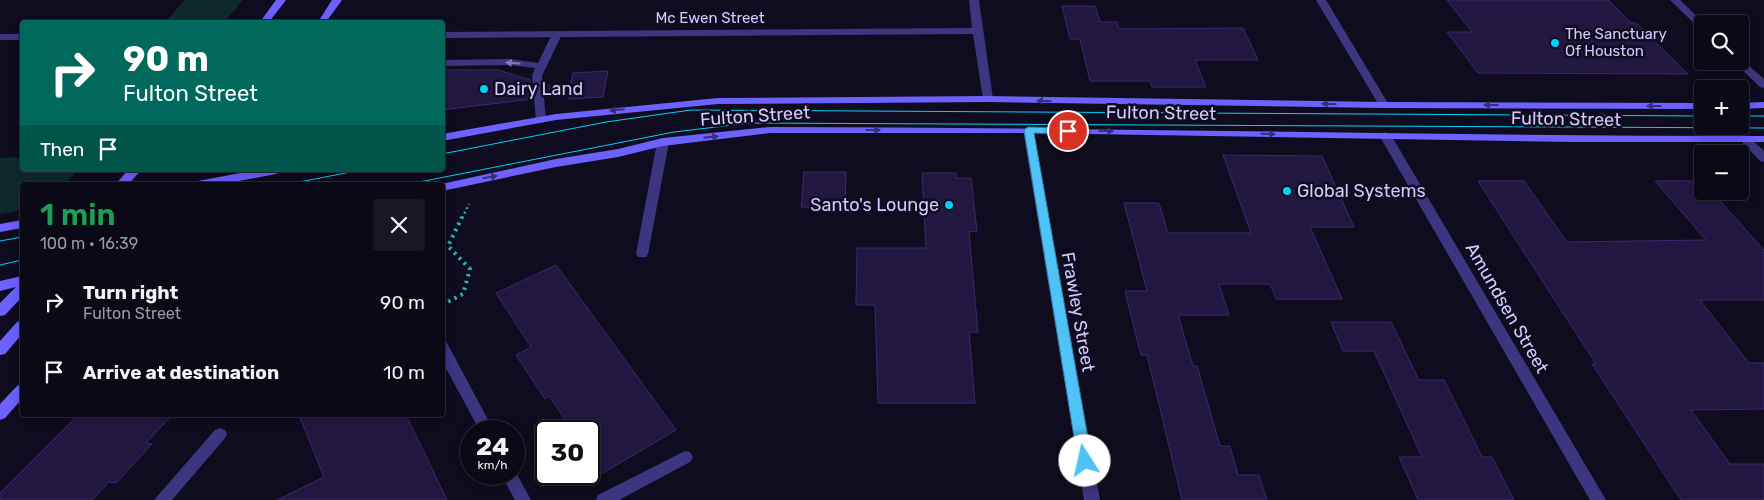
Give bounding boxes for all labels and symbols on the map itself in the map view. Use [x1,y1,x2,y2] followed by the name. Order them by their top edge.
[655,9,765,27] street label: Mc Ewen Street
[1565,25,1667,60] place label: The Sanctuary Of Houston
[1549,37,1561,49] marker: The Sanctuary Of Houston
[505,58,521,66] one-way arrow
[494,78,583,100] place label: Dairy Land
[478,83,490,95] marker: Dairy Land
[1036,97,1052,105] one-way arrow
[1321,100,1337,108] one-way arrow
[699,101,811,131] street label: Fulton Street
[1106,101,1216,125] street label: Fulton Street
[1483,101,1499,109] one-way arrow
[1646,102,1662,110] one-way arrow
[609,106,625,114] one-way arrow
[1511,107,1621,131] street label: Fulton Street
[1047,110,1089,152] pin
[866,126,882,134] one-way arrow
[1098,127,1114,135] one-way arrow
[1261,130,1277,138] one-way arrow
[703,132,719,140] one-way arrow
[482,172,498,180] one-way arrow
[1297,180,1426,202] place label: Global Systems
[1281,185,1293,197] marker: Global Systems
[810,194,939,216] place label: Santo's Lounge
[943,199,955,211] marker: Santo's Lounge
[1461,239,1553,377] street label: Amundsen Street
[1057,250,1099,374] street label: Frawley Street
[535,420,600,485] speed limit sign: 30
[1058,434,1110,486] position arrow

